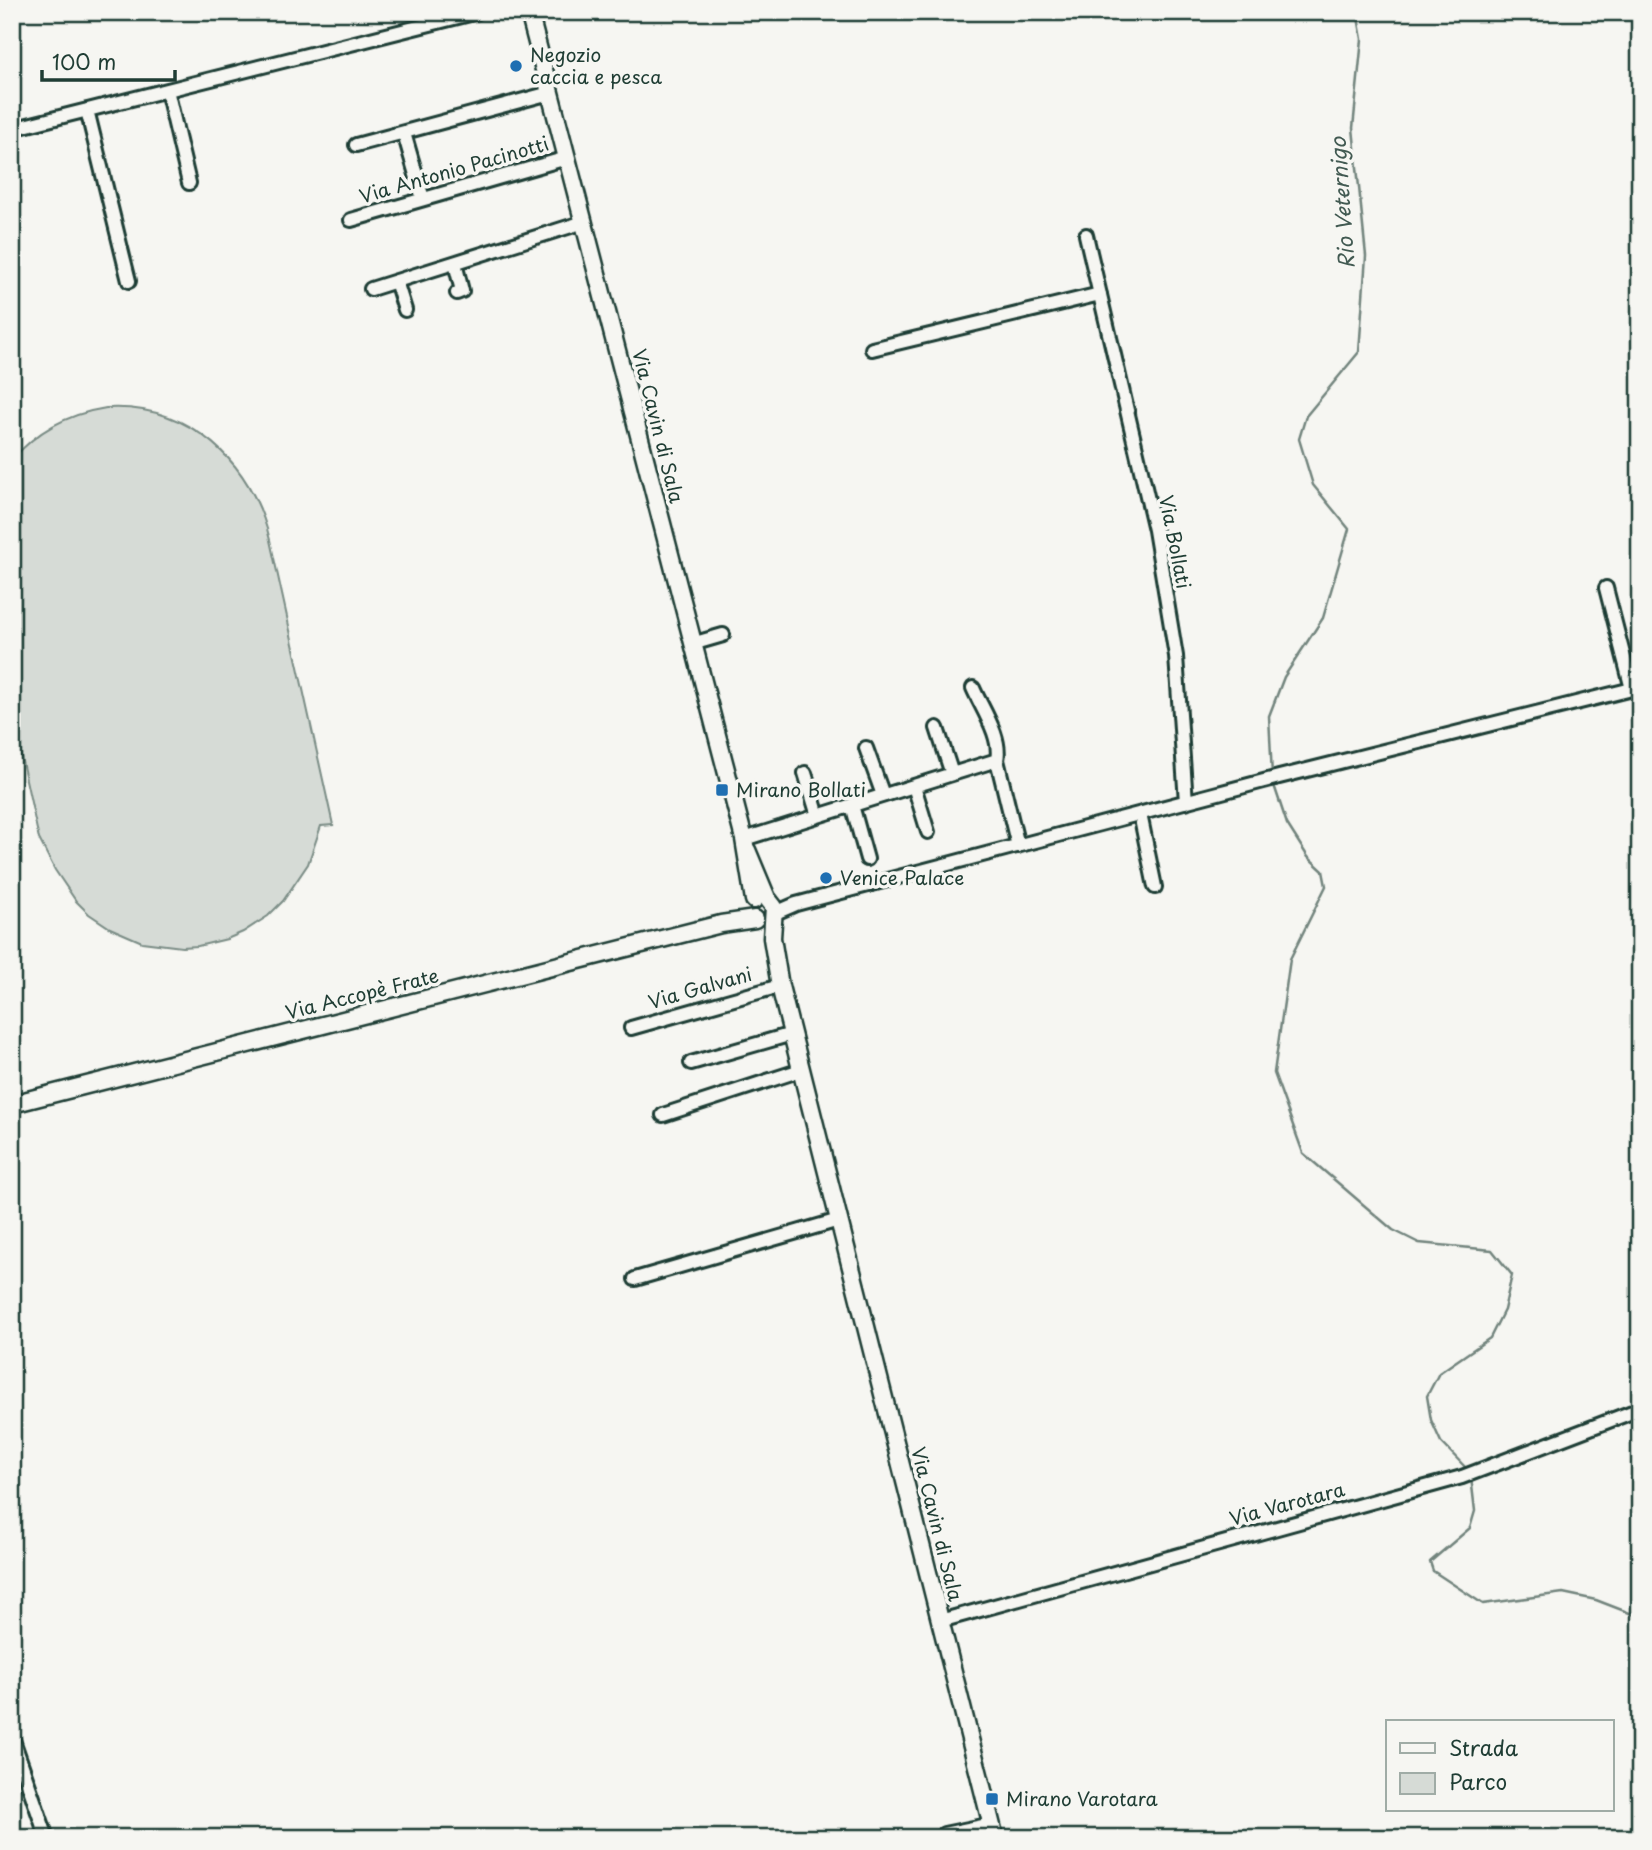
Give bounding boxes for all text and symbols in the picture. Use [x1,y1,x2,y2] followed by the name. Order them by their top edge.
[42,38,175,82] scale bar
[530,40,662,90] place label: Negozio caccia e pesca
[52,45,116,77] text: 100 m
[508,58,524,74] marker: Negozio caccia e pesca
[356,129,552,209] street label: Via Antonio Pacinotti
[1320,135,1362,270] water label: Rio Veternigo
[626,346,692,506] street label: Via Cavin di Sala
[1153,493,1199,591] street label: Via Bollati
[736,775,866,803] place label: Mirano Bollati
[714,782,730,798] marker: Mirano Bollati
[840,863,964,891] place label: Venice Palace
[818,870,834,886] marker: Venice Palace
[645,959,755,1015] street label: Via Galvani
[282,960,441,1026] street label: Via Accopè Frate
[905,1444,971,1604] street label: Via Cavin di Sala
[1226,1474,1348,1532] street label: Via Varotara
[1386,1720,1614,1812] legend
[1449,1731,1519,1763] text: Strada
[1449,1765,1507,1797] text: Parco
[1006,1784,1159,1812] place label: Mirano Varotara
[984,1791,1000,1807] marker: Mirano Varotara

